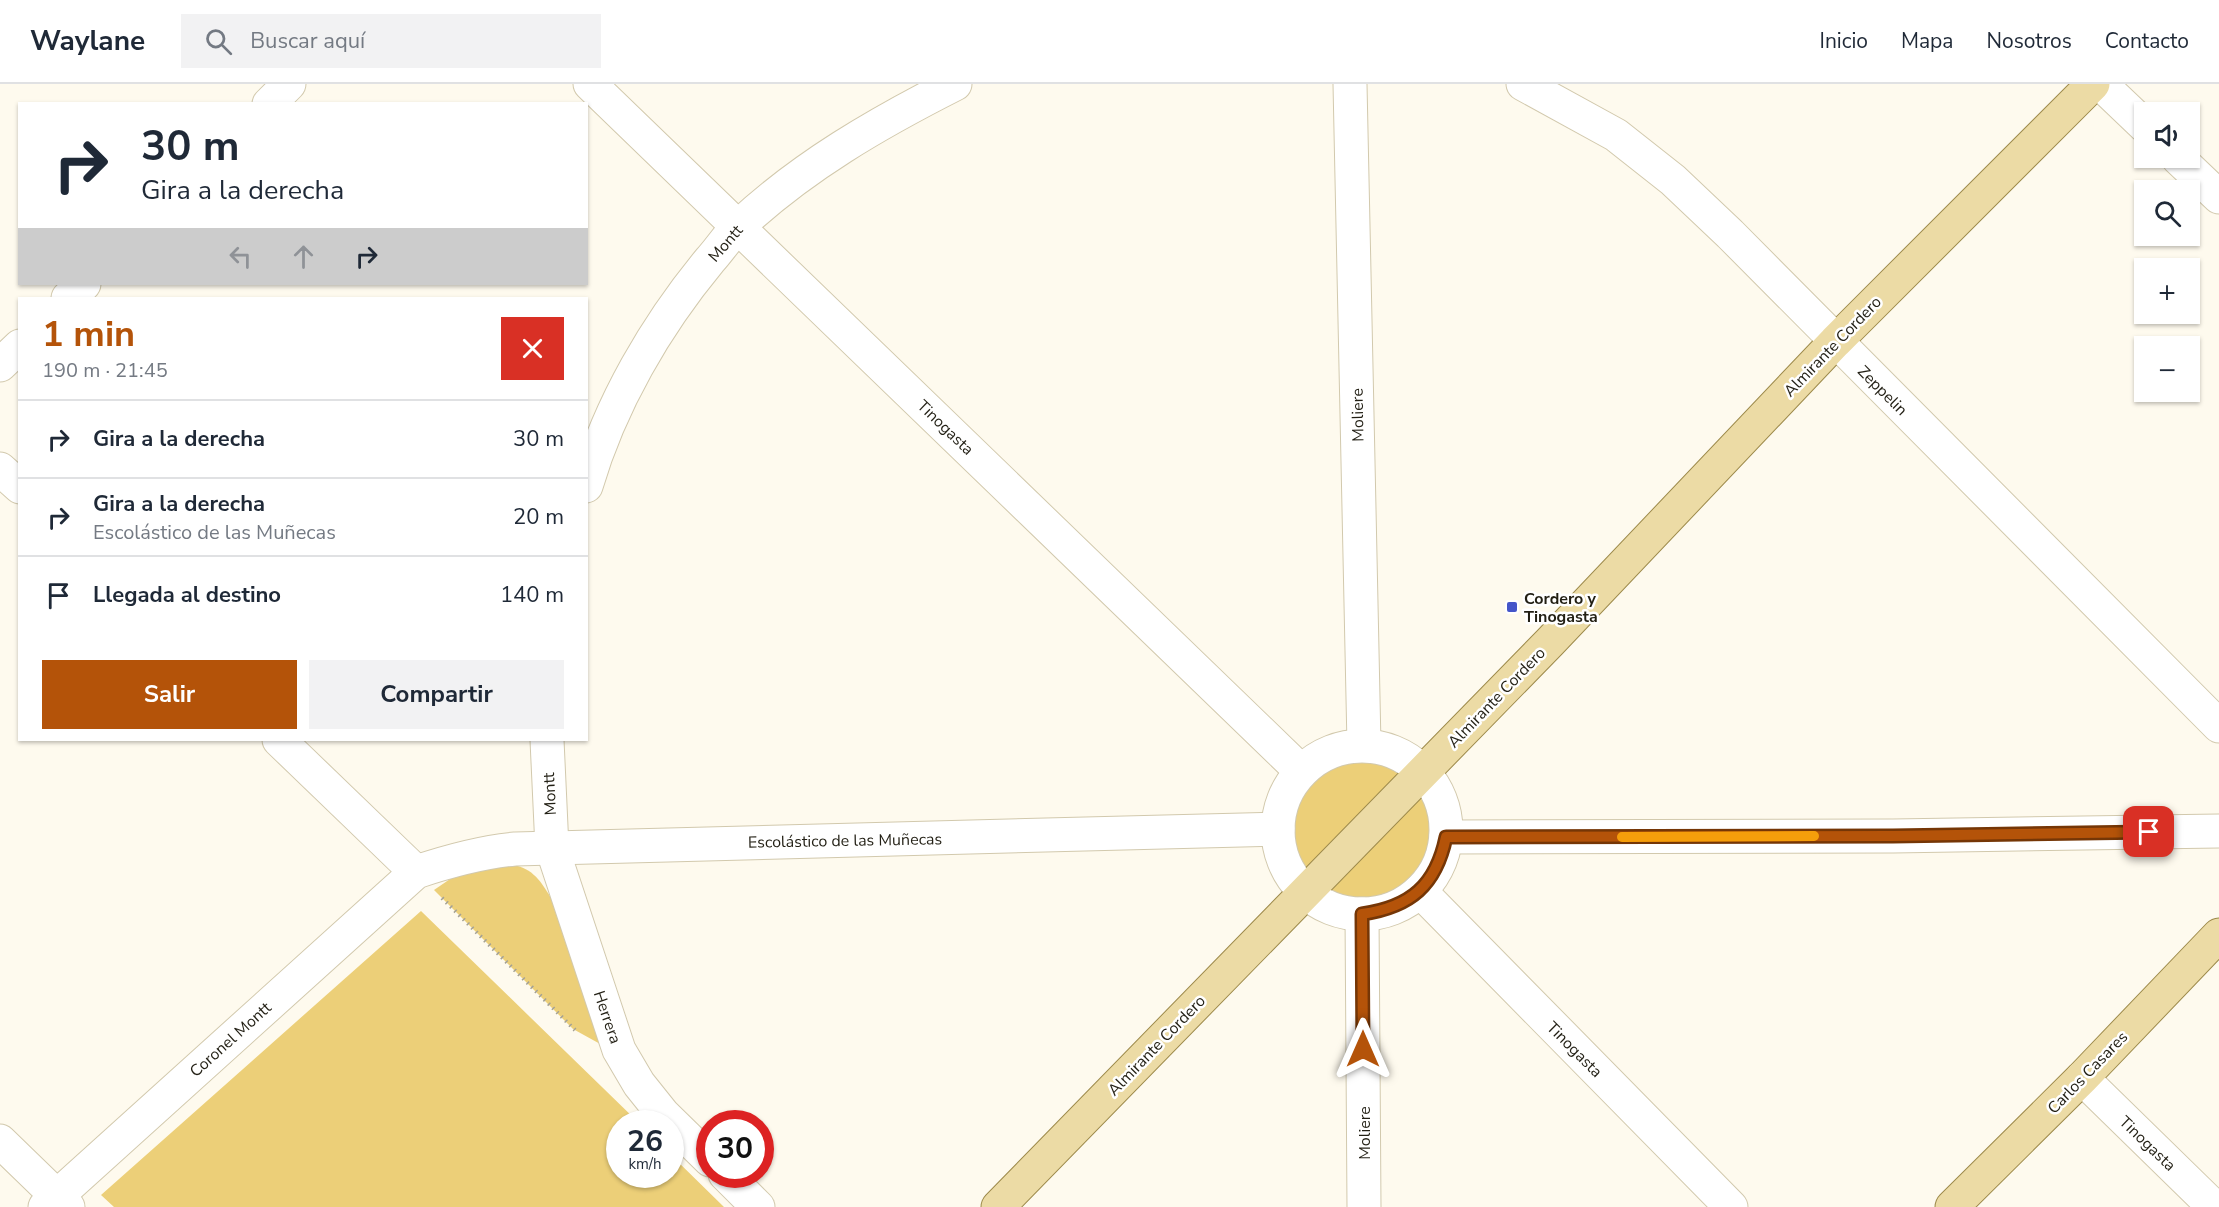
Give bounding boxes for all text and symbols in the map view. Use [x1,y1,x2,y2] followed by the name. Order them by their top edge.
[181,14,601,68] search box
[30,22,145,60] text: Waylane
[202,25,235,58] icon: search
[250,26,365,56] text: Buscar aquí
[1820,27,1868,55] text: Inicio
[1901,27,1953,55] text: Mapa
[1986,27,2072,55] text: Nosotros
[2105,27,2189,55] text: Contacto
[2134,102,2200,402] map controls
[2134,102,2200,168] button: sound
[141,118,240,175] text: 30 m
[42,126,120,204] icon: right
[141,172,344,209] text: Gira a la derecha
[2134,180,2200,246] button: search
[703,220,748,267] street label: Montt
[224,240,257,273] icon: left
[287,240,320,273] icon: ahead
[350,240,383,273] icon: right
[2134,258,2200,324] button: +
[1779,291,1887,402] street label: Almirante Cordero
[42,310,135,359] text: 1 min
[501,317,564,380] button: close
[2134,336,2200,402] button: −
[42,357,168,384] text: 190 m · 21:45
[1852,361,1912,421] street label: Zeppelin
[1347,388,1369,442] street label: Moliere
[912,395,978,460] street label: Tinogasta
[42,423,75,456] icon: right
[93,424,265,454] text: Gira a la derecha
[513,424,564,454] text: 30 m
[93,489,265,519] text: Gira a la derecha
[42,501,75,534] icon: right
[513,502,564,532] text: 20 m
[93,519,336,546] text: Escolástico de las Muñecas
[42,579,75,612] icon: arrive
[93,580,281,610] text: Llegada al destino
[500,580,564,610] text: 140 m
[1524,588,1598,628] place label: Cordero y Tinogasta
[1505,600,1519,614] marker: Cordero y Tinogasta
[1443,642,1551,753] street label: Almirante Cordero
[42,660,297,729] button: Salir
[309,660,564,729] button: Compartir
[538,772,562,816] street label: Montt
[2123,806,2174,857] pin
[2132,815,2165,848] icon: arrive
[748,828,942,854] street label: Escolástico de las Muñecas
[588,988,626,1047] street label: Herrera
[1103,990,1211,1101] street label: Almirante Cordero
[185,997,276,1082] street label: Coronel Montt
[1331,1017,1395,1081] position arrow
[1541,1017,1607,1083] street label: Tinogasta
[2043,1027,2133,1119] street label: Carlos Casares
[1354,1106,1376,1160] street label: Moliere
[696,1110,774,1188] speed limit sign: 30
[2114,1111,2180,1176] street label: Tinogasta
[627,1121,663,1162] text: 26
[628,1154,662,1174] text: km/h

